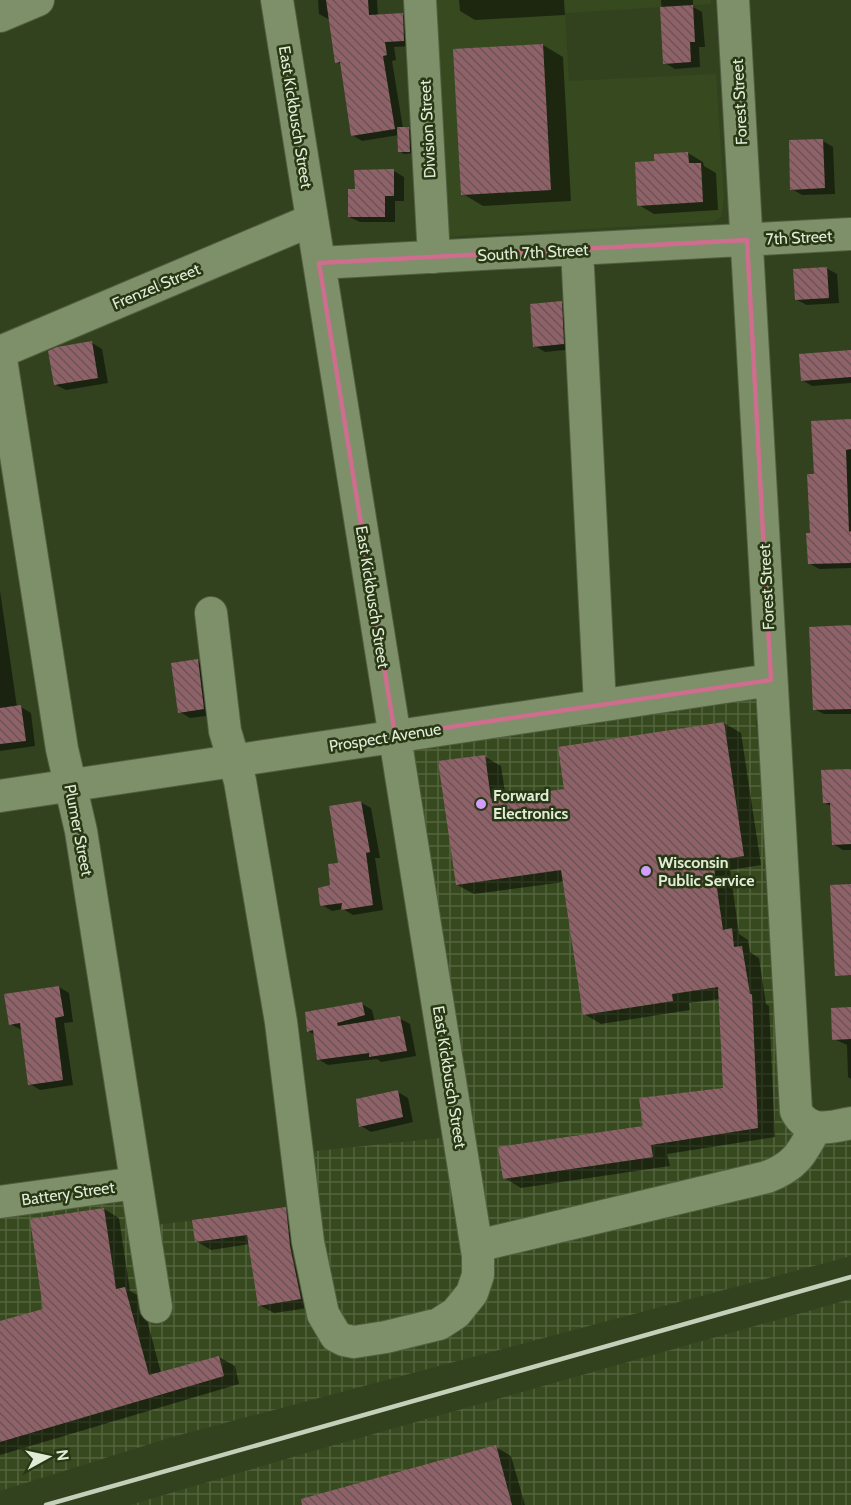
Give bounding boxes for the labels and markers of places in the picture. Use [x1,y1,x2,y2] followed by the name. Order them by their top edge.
[493,786,568,823] place label: Forward Electronics
[474,797,488,811] marker: Forward Electronics
[658,853,754,890] place label: Wisconsin Public Service
[639,864,653,878] marker: Wisconsin Public Service

